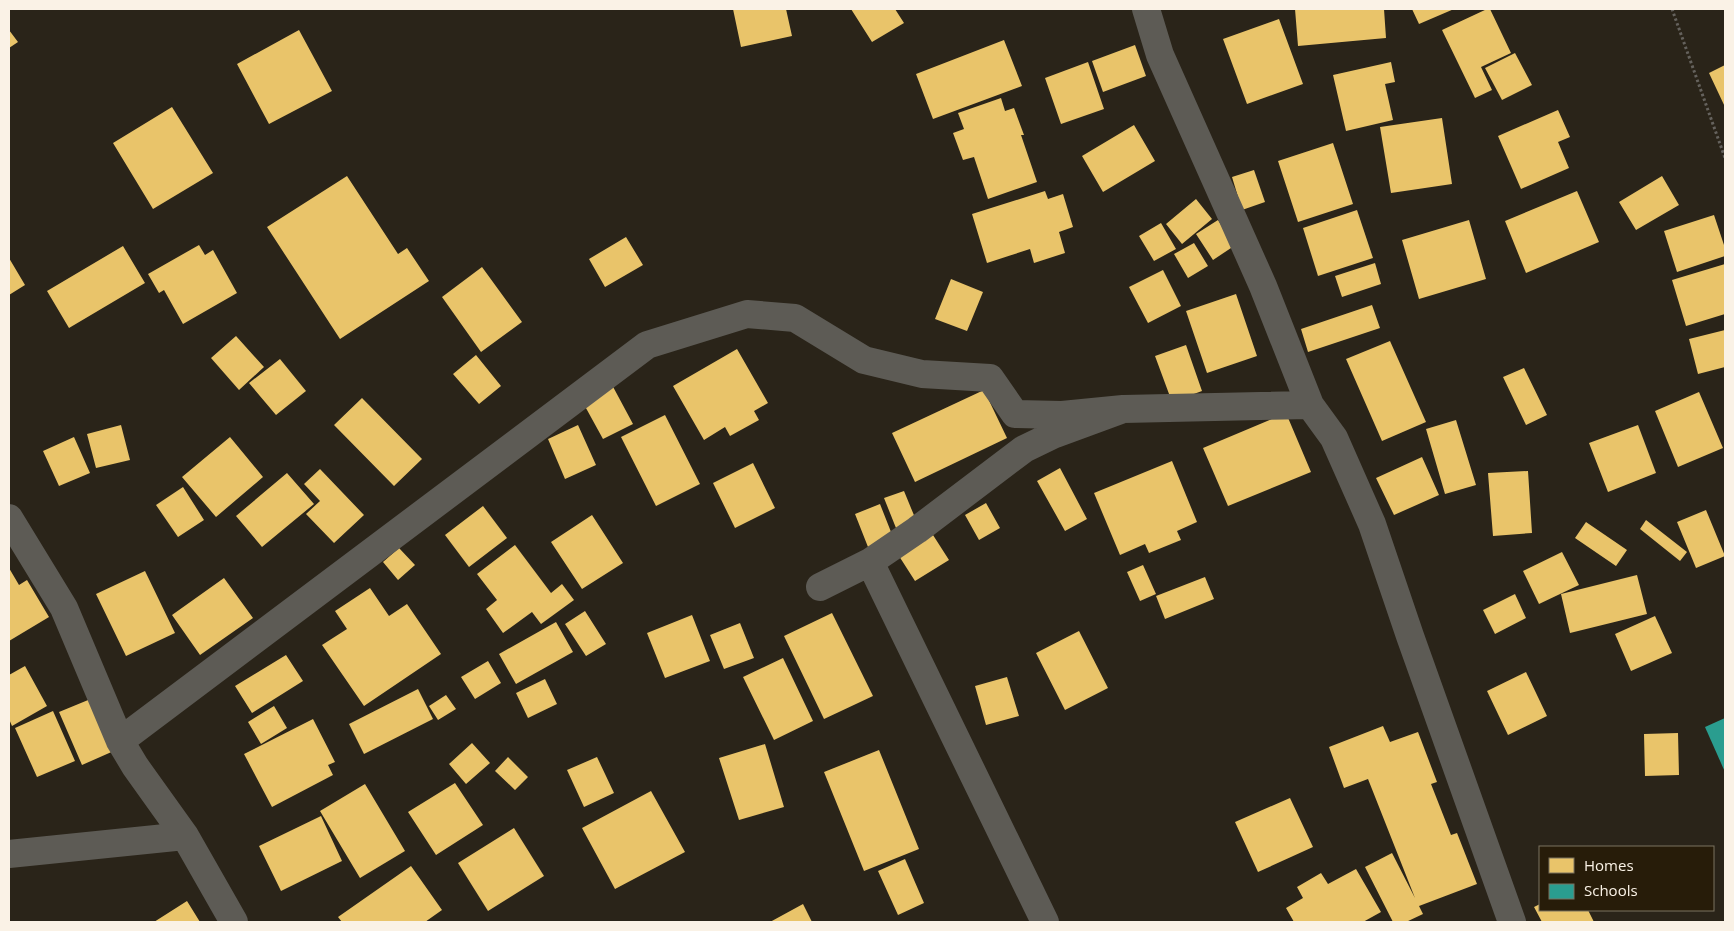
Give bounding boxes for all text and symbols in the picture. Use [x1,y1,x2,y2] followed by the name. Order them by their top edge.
[1539,846,1714,911] legend
[1584,855,1634,875] text: Homes
[1584,880,1638,900] text: Schools

